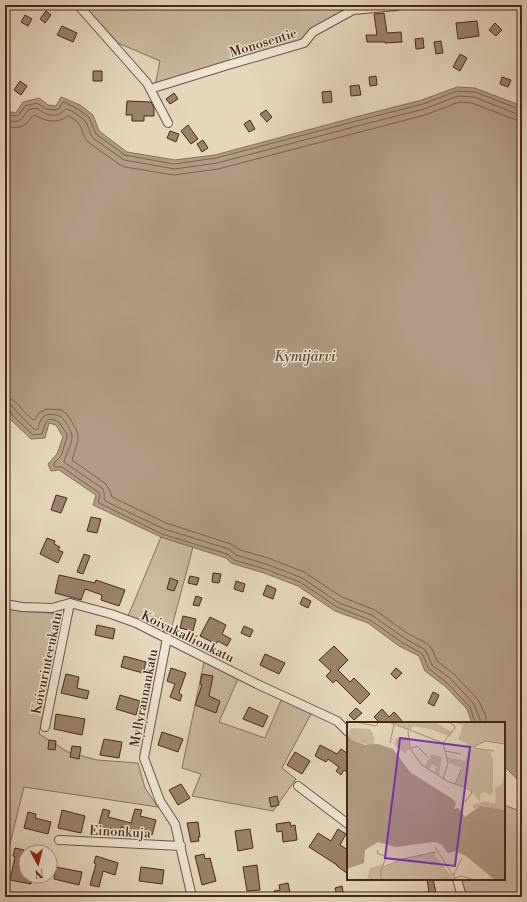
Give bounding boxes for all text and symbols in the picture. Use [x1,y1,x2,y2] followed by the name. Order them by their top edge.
[228,25,299,61] street label: Monosentie
[274,348,336,366] water label: Kymijärvi
[138,607,237,667] street label: Koivukallionkatu
[28,610,66,716] street label: Koivurinteenkatu
[127,647,161,749] street label: Myllyrannankatu
[347,722,505,880] inset map
[89,822,152,842] street label: Einonkuja
[18,844,58,884] north arrow
[34,865,44,880] text: N

